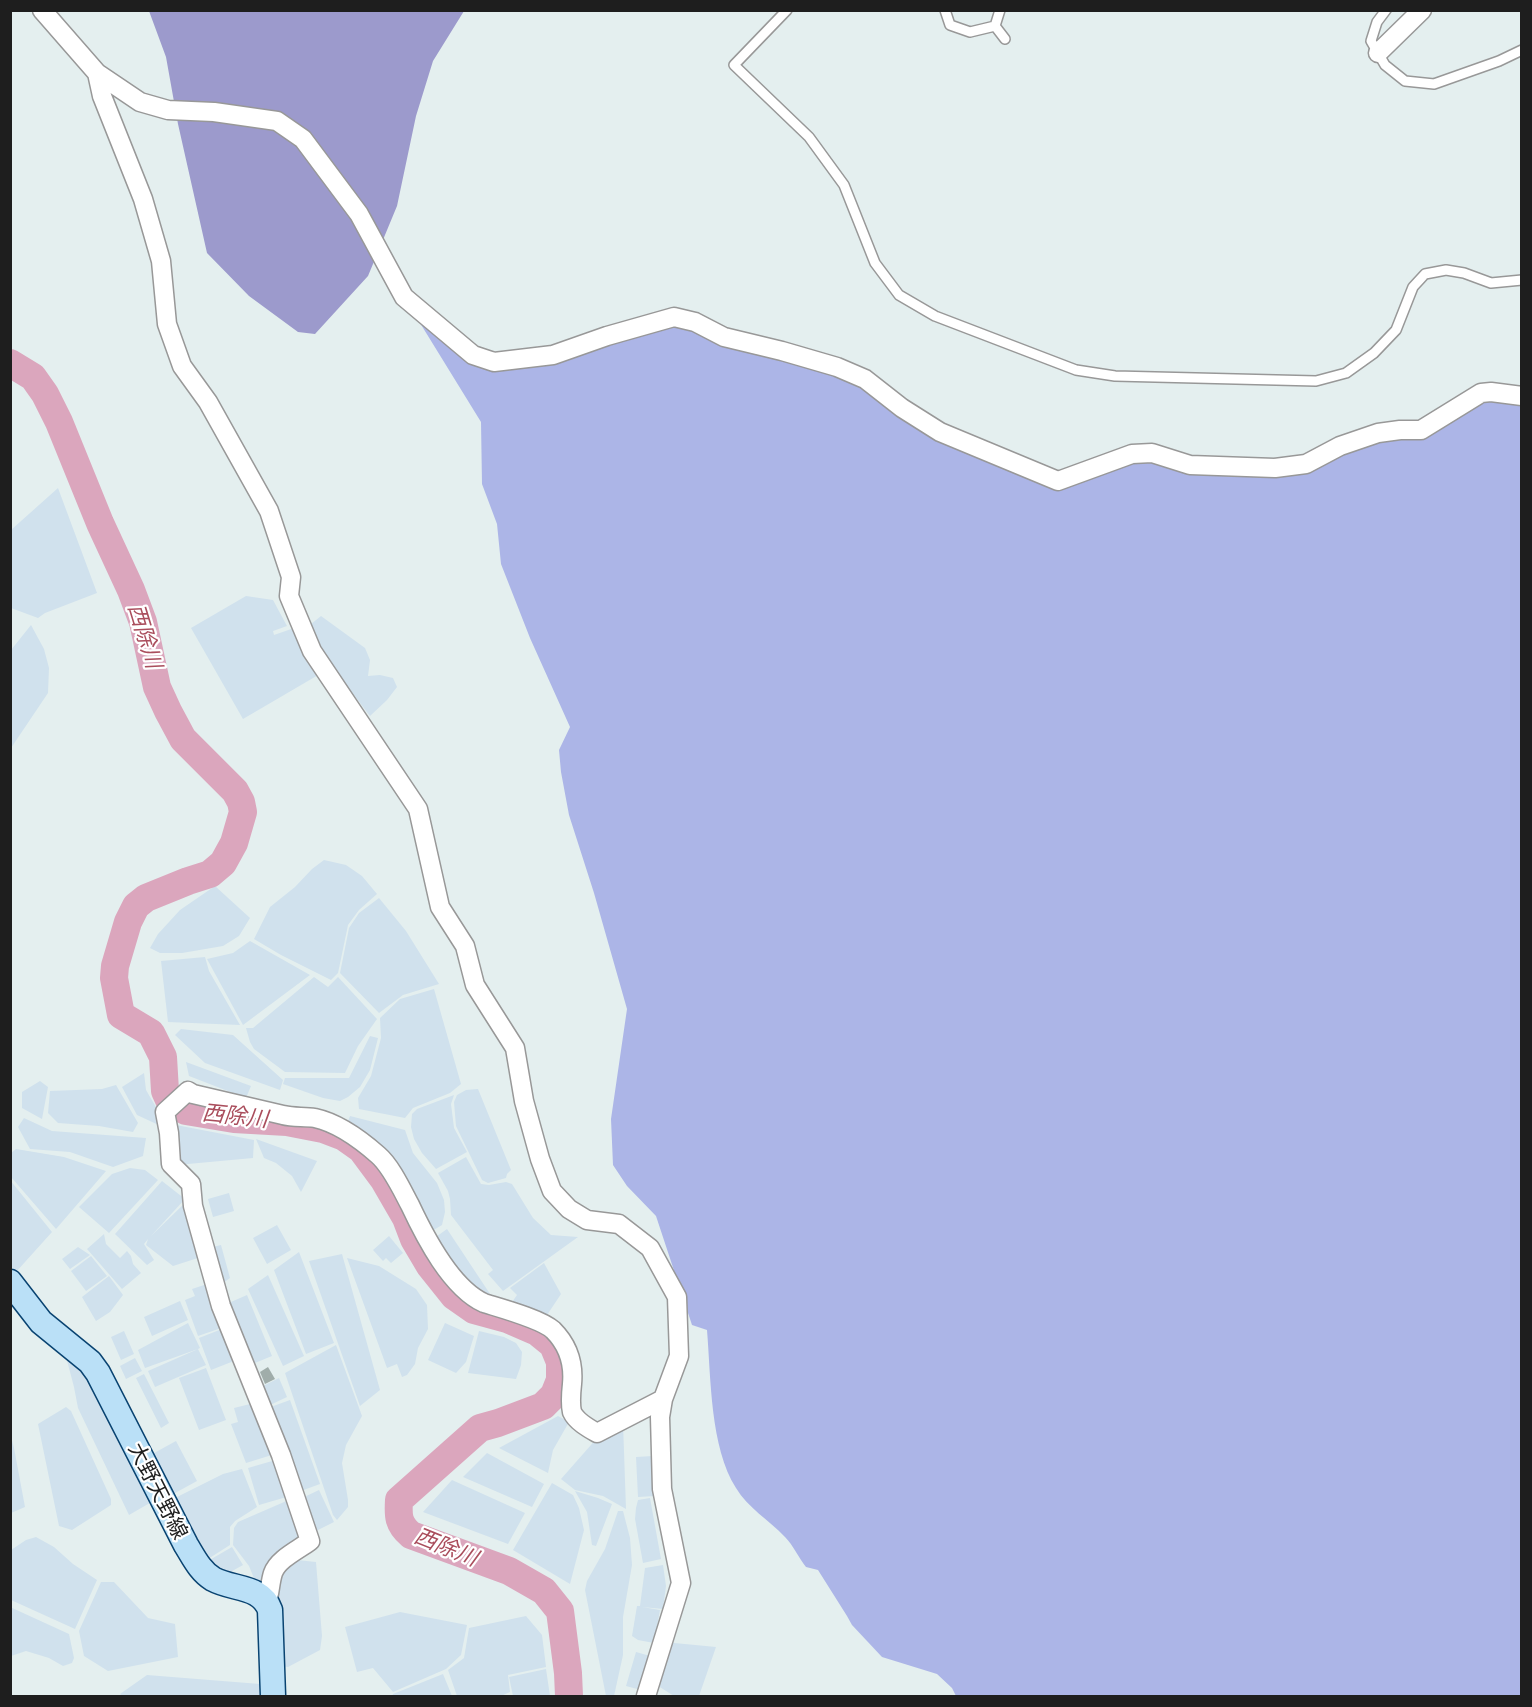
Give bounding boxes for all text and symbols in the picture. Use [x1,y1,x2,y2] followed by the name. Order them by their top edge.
[123,601,167,671] water label: 西除川
[201,1099,269,1133] water label: 西除川
[123,1439,193,1543] street label: 大野天野線
[410,1522,482,1572] water label: 西除川

